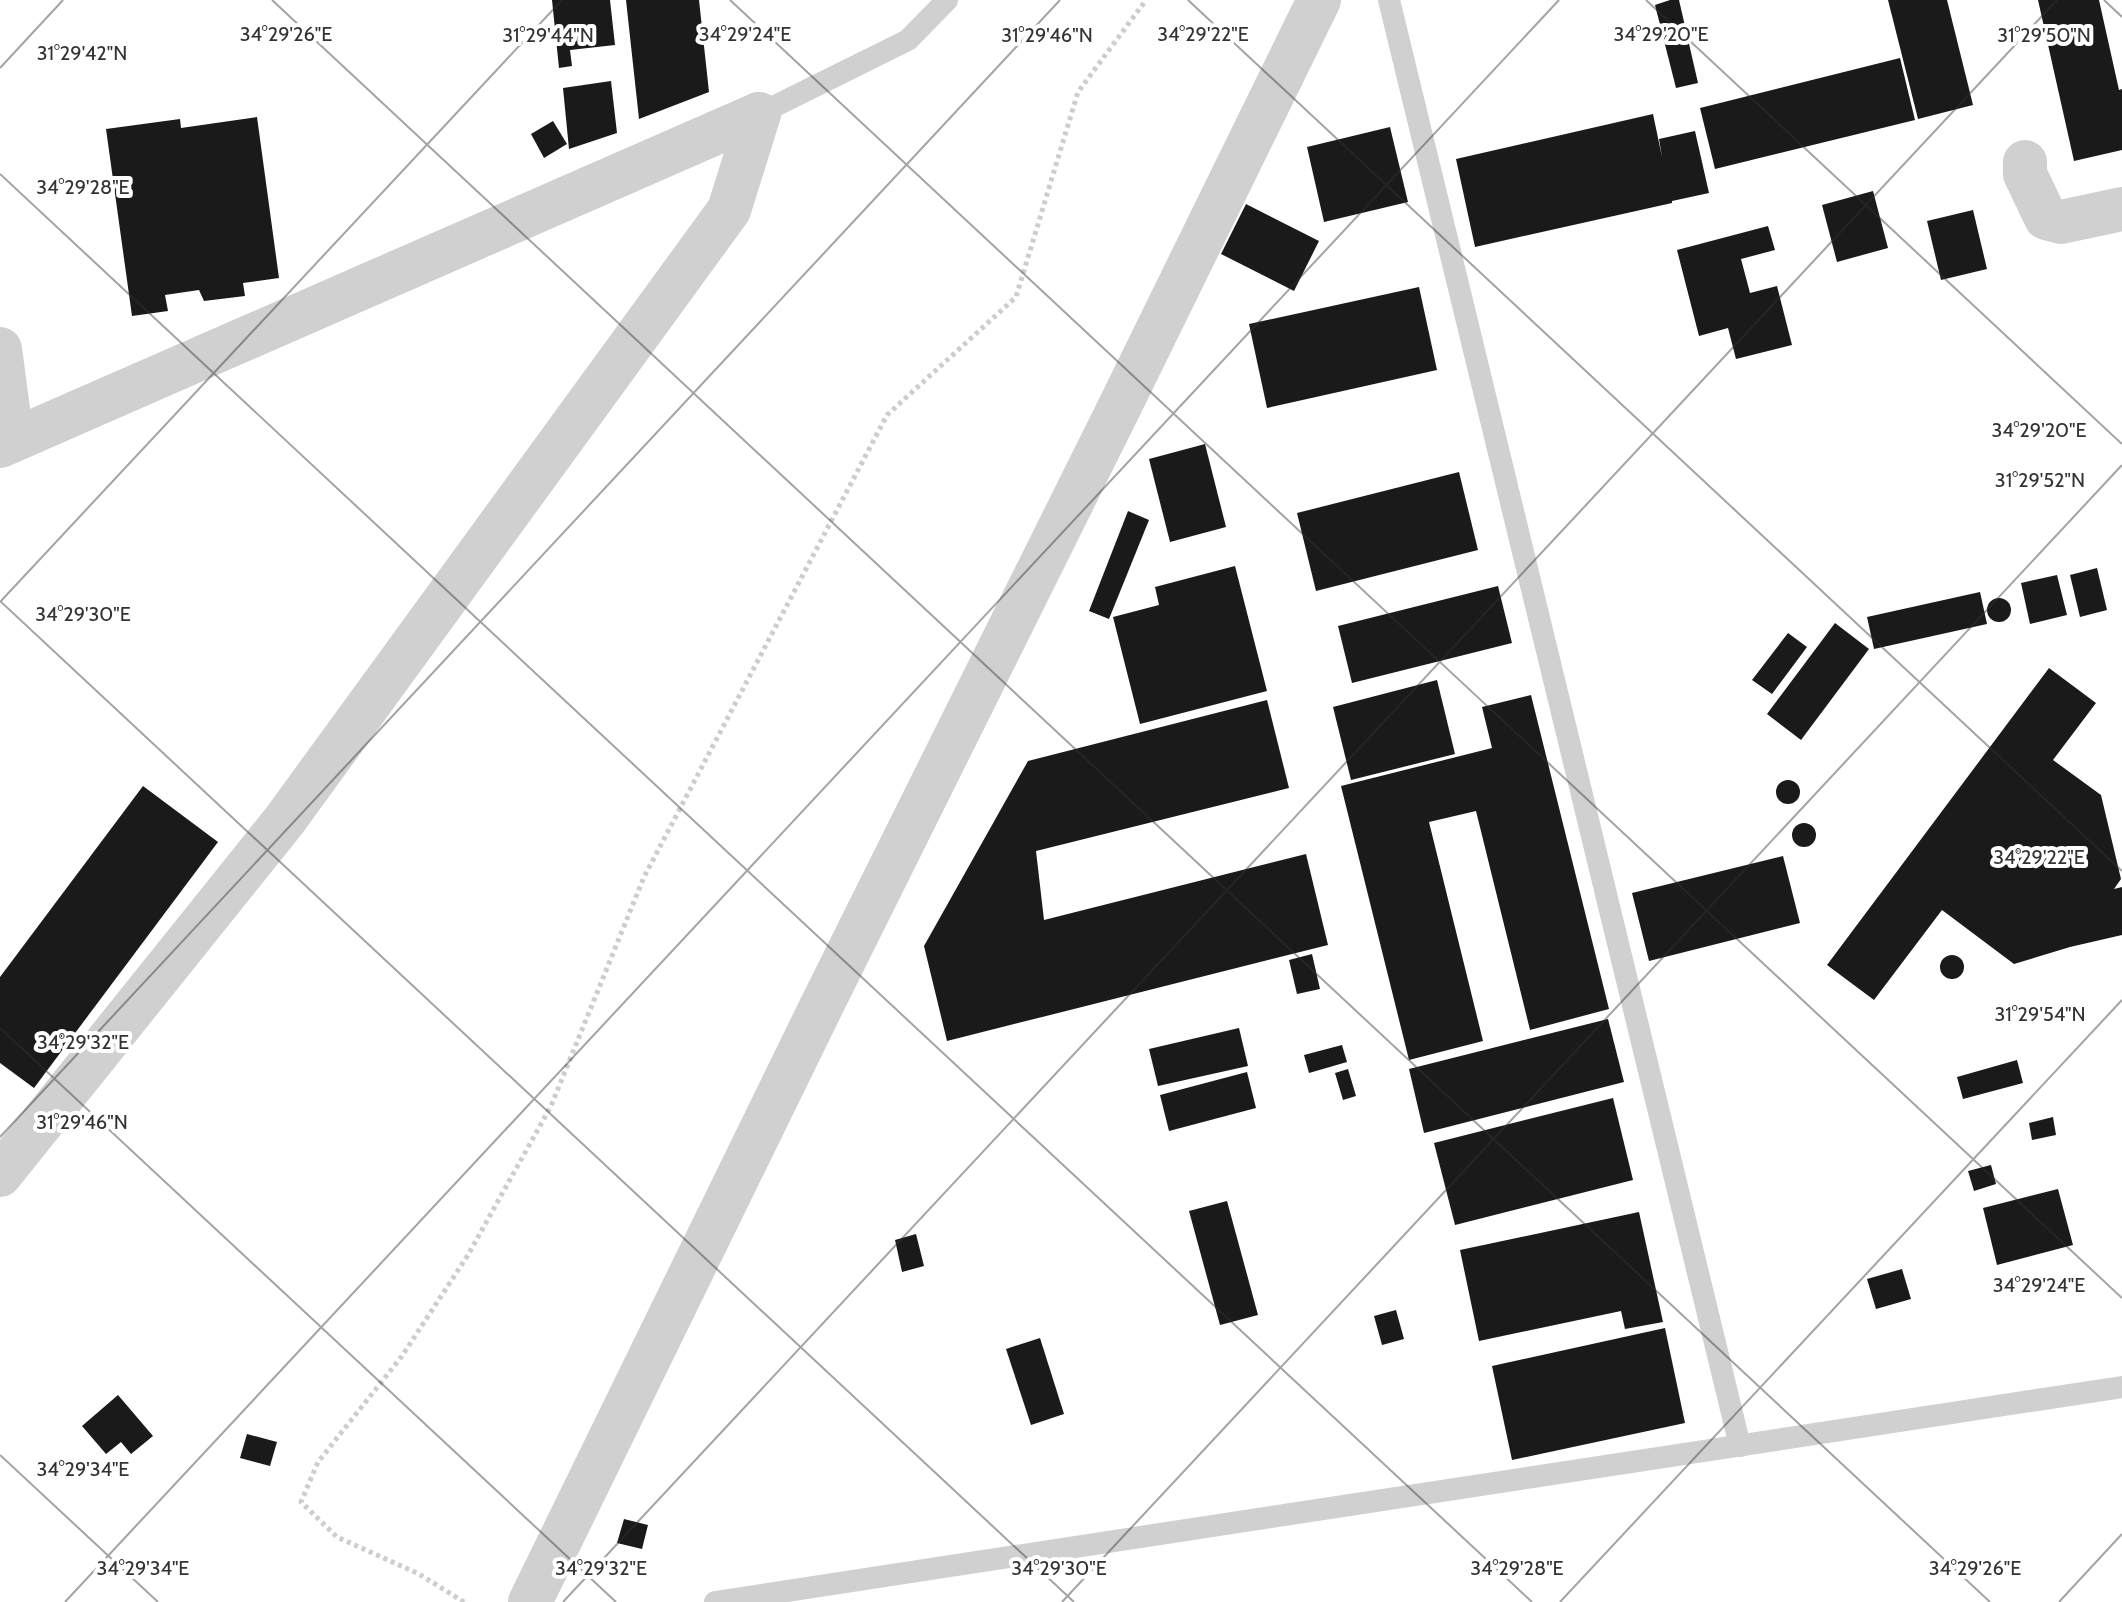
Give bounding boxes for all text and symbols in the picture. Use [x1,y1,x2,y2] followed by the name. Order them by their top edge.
[240,22,332,46] text: 34°29'26"E
[699,22,791,46] text: 34°29'24"E
[1157,22,1249,46] text: 34°29'22"E
[1613,22,1709,46] text: 34°29'20"E
[502,23,594,47] text: 31°29'44"N
[1001,23,1093,47] text: 31°29'46"N
[1997,23,2091,47] text: 31°29'50"N
[37,41,127,65] text: 31°29'42"N
[36,175,130,199] text: 34°29'28"E
[1991,418,2087,442] text: 34°29'20"E
[1995,468,2085,492] text: 31°29'52"N
[35,602,131,626] text: 34°29'30"E
[1993,845,2085,869] text: 34°29'22"E
[1994,1002,2086,1026] text: 31°29'54"N
[37,1030,129,1054] text: 34°29'32"E
[36,1110,128,1134] text: 31°29'46"N
[1993,1273,2085,1297] text: 34°29'24"E
[37,1457,129,1481] text: 34°29'34"E
[97,1556,189,1580] text: 34°29'34"E
[555,1556,647,1580] text: 34°29'32"E
[1011,1556,1107,1580] text: 34°29'30"E
[1470,1556,1564,1580] text: 34°29'28"E
[1929,1556,2021,1580] text: 34°29'26"E

